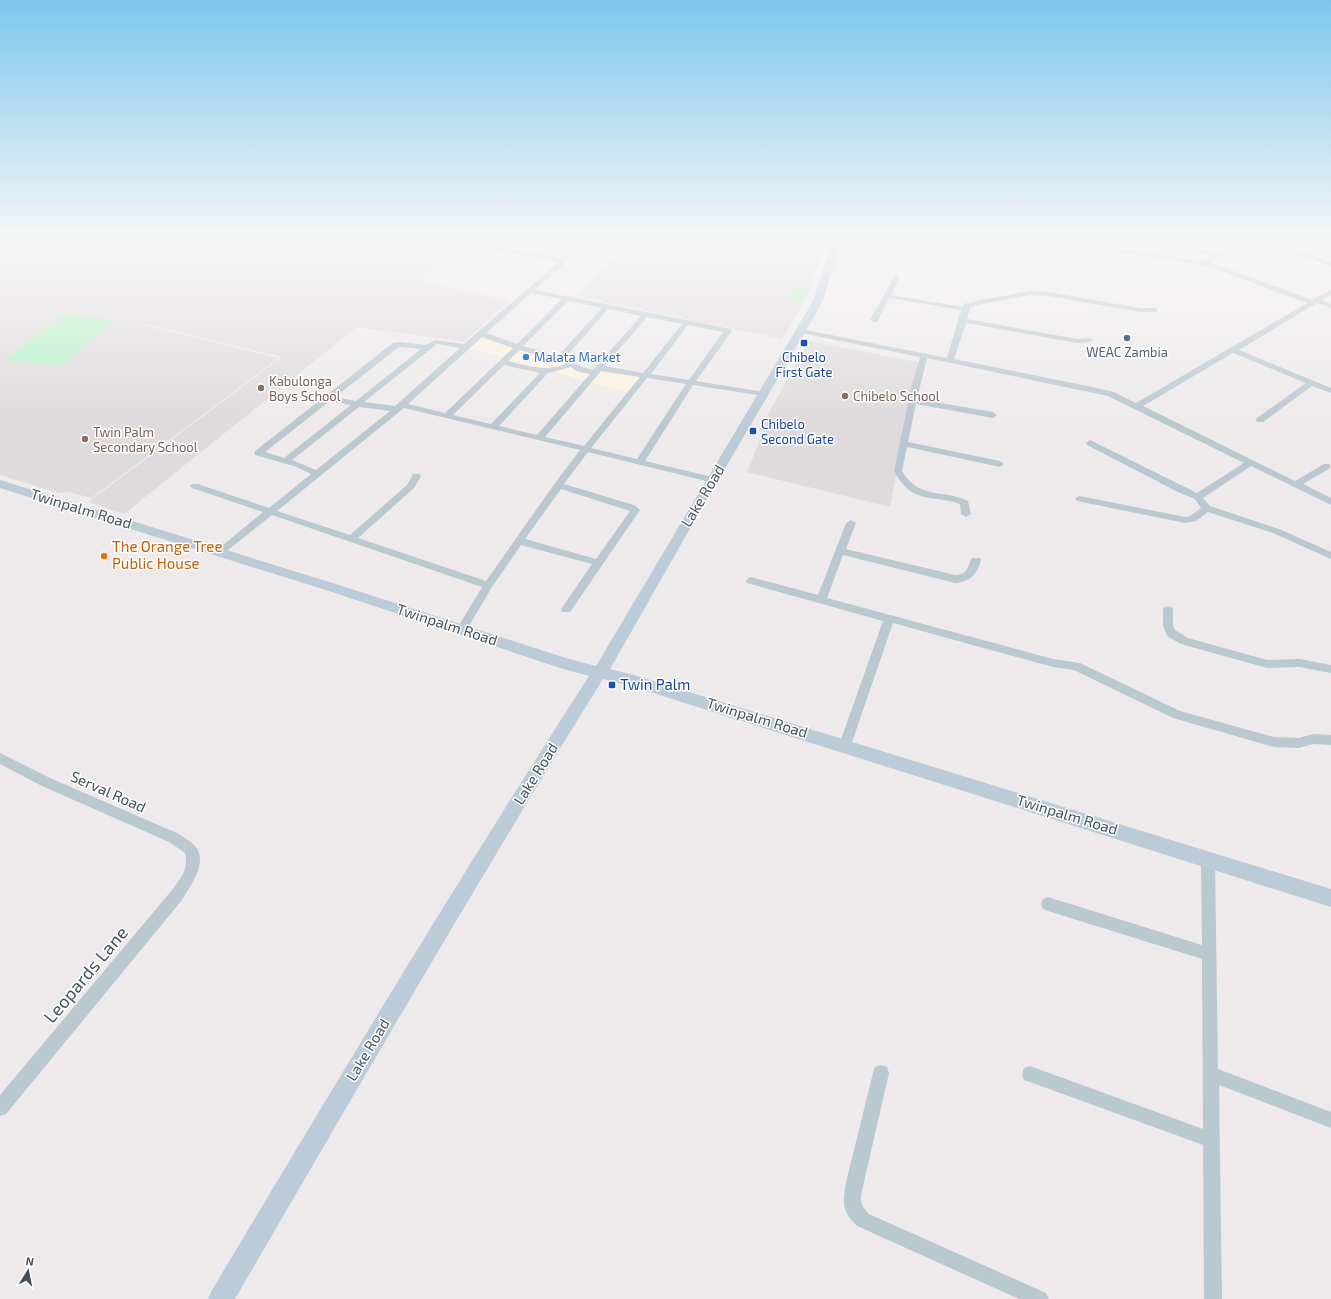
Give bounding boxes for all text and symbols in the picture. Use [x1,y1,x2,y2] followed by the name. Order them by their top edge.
[1122,333,1132,343] marker: WEAC Zambia
[799,338,809,348] marker: Chibelo First Gate
[1086,344,1168,360] place label: WEAC Zambia
[534,349,621,365] place label: Malata Market
[775,349,833,380] place label: Chibelo First Gate
[521,352,531,362] marker: Malata Market
[269,373,341,404] place label: Kabulonga Boys School
[256,383,266,393] marker: Kabulonga Boys School
[853,388,940,404] place label: Chibelo School
[840,391,850,401] marker: Chibelo School
[761,416,834,447] place label: Chibelo Second Gate
[93,424,198,455] place label: Twin Palm Secondary School
[748,426,758,436] marker: Chibelo Second Gate
[80,434,90,444] marker: Twin Palm Secondary School
[677,461,728,530] street label: Lake Road
[29,484,134,532] street label: Twinpalm Road
[112,537,222,572] place label: The Orange Tree Public House
[99,551,109,561] marker: The Orange Tree Public House
[395,599,500,649] street label: Twinpalm Road
[620,675,690,693] place label: Twin Palm
[607,680,617,690] marker: Twin Palm
[705,693,810,741] street label: Twinpalm Road
[509,739,561,808] street label: Lake Road
[68,766,149,816] street label: Serval Road
[1015,790,1120,838] street label: Twinpalm Road
[38,922,132,1027] street label: Leopards Lane
[342,1015,393,1084] street label: Lake Road
[8,1251,48,1291] north arrow
[25,1254,35,1268] text: N

